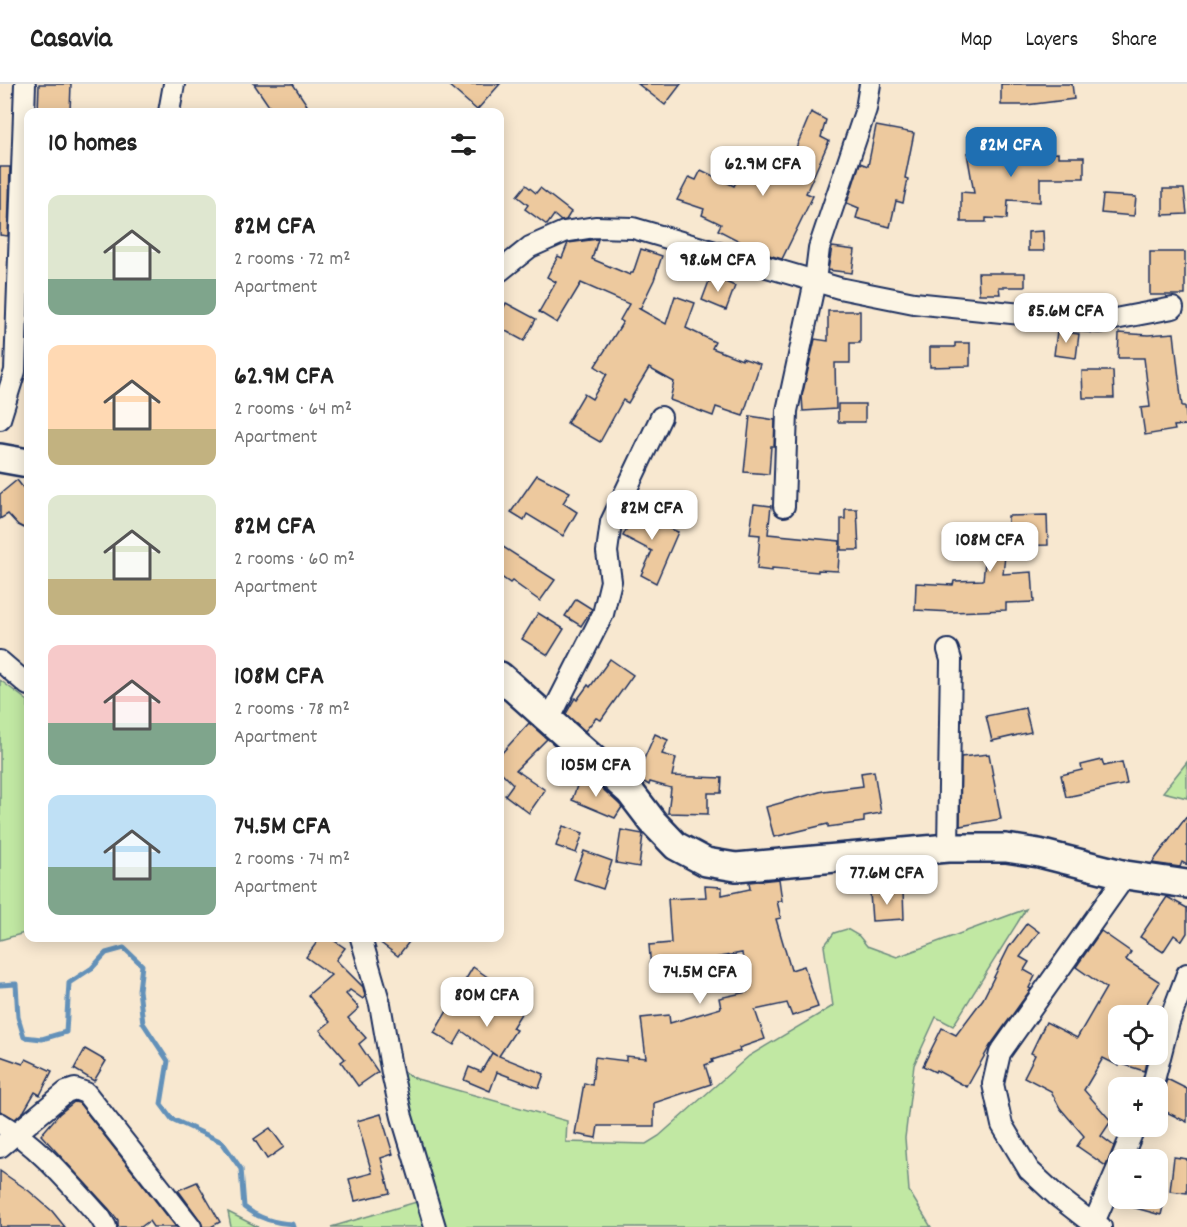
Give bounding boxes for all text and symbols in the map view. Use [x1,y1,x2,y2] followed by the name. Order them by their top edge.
[30,21,112,61] text: Casavia
[961,26,992,56] text: Map
[1025,26,1078,56] text: Layers
[1111,26,1157,56] text: Share
[48,126,138,163] text: 10 homes
[956,127,1066,178] pin: 82M CFA
[447,128,480,161] icon: filters
[980,132,1042,160] text: 82M CFA
[694,146,832,197] pin: 62.9M CFA
[724,151,802,179] text: 62.9M CFA
[234,209,316,246] text: 82M CFA
[96,219,168,291] icon: home
[649,242,787,293] pin: 98.6M CFA
[234,246,350,274] text: 2 rooms · 72 m²
[680,247,756,275] text: 98.6M CFA
[234,274,317,302] text: Apartment
[997,293,1135,344] pin: 85.6M CFA
[1028,298,1104,326] text: 85.6M CFA
[234,359,334,396] text: 62.9M CFA
[96,369,168,441] icon: home
[234,396,352,424] text: 2 rooms · 64 m²
[234,424,317,452] text: Apartment
[597,490,707,541] pin: 82M CFA
[621,495,683,523] text: 82M CFA
[234,509,316,546] text: 82M CFA
[96,519,168,591] icon: home
[928,522,1052,573] pin: 108M CFA
[955,527,1025,555] text: 108M CFA
[234,546,355,574] text: 2 rooms · 60 m²
[234,574,317,602] text: Apartment
[234,659,324,696] text: 108M CFA
[96,669,168,741] icon: home
[234,696,350,724] text: 2 rooms · 78 m²
[234,724,317,752] text: Apartment
[534,747,658,798] pin: 105M CFA
[561,752,631,780] text: 105M CFA
[234,809,331,846] text: 74.5M CFA
[96,819,168,891] icon: home
[234,846,350,874] text: 2 rooms · 74 m²
[818,855,956,906] pin: 77.6M CFA
[850,860,924,888] text: 77.6M CFA
[234,874,317,902] text: Apartment
[631,954,769,1005] pin: 74.5M CFA
[663,959,737,987] text: 74.5M CFA
[432,977,542,1028] pin: 80M CFA
[455,982,519,1010] text: 80M CFA
[1108,1005,1168,1209] map controls
[1108,1005,1168,1065] button: locate
[1108,1077,1168,1137] button: +
[1108,1149,1168,1209] button: −

